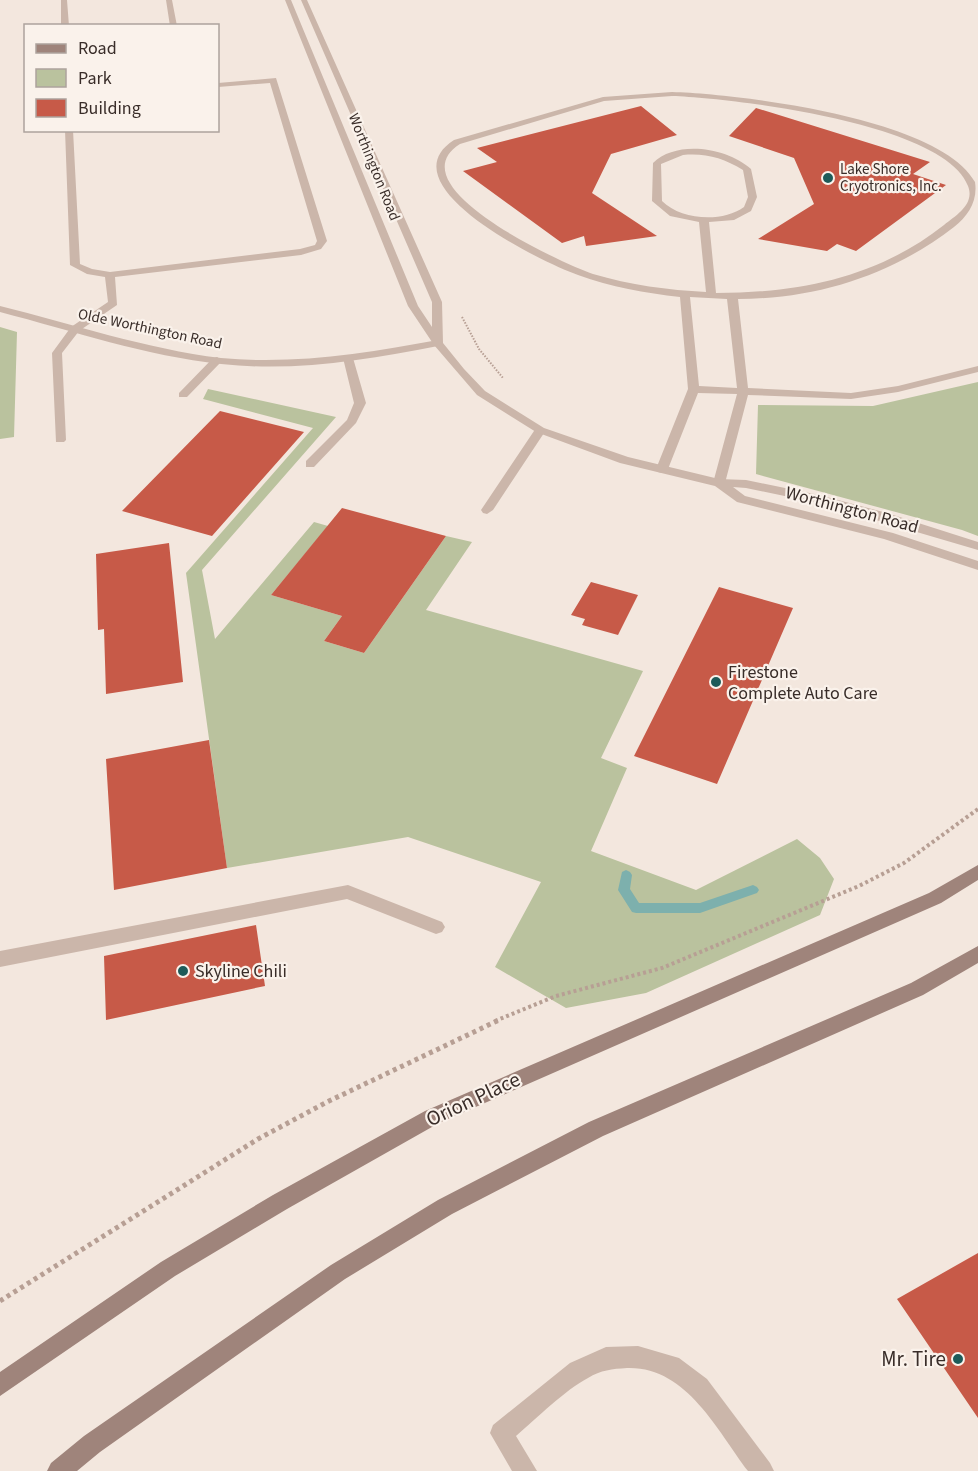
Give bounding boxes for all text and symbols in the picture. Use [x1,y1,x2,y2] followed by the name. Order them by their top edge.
[24,24,219,132] legend
[78,36,117,61] text: Road
[78,66,112,91] text: Park
[78,96,141,121] text: Building
[343,110,405,224] street label: Worthington Road
[840,159,942,197] place label: Lake Shore Cryotronics, Inc.
[821,171,835,185] marker: Lake Shore Cryotronics, Inc.
[76,303,224,355] street label: Olde Worthington Road
[783,480,921,540] street label: Worthington Road
[728,660,878,706] place label: Firestone Complete Auto Care
[709,675,723,689] marker: Firestone Complete Auto Care
[195,959,287,984] place label: Skyline Chili
[176,964,190,978] marker: Skyline Chili
[421,1064,525,1134] street label: Orion Place
[881,1344,946,1374] place label: Mr. Tire
[951,1352,965,1366] marker: Mr. Tire

